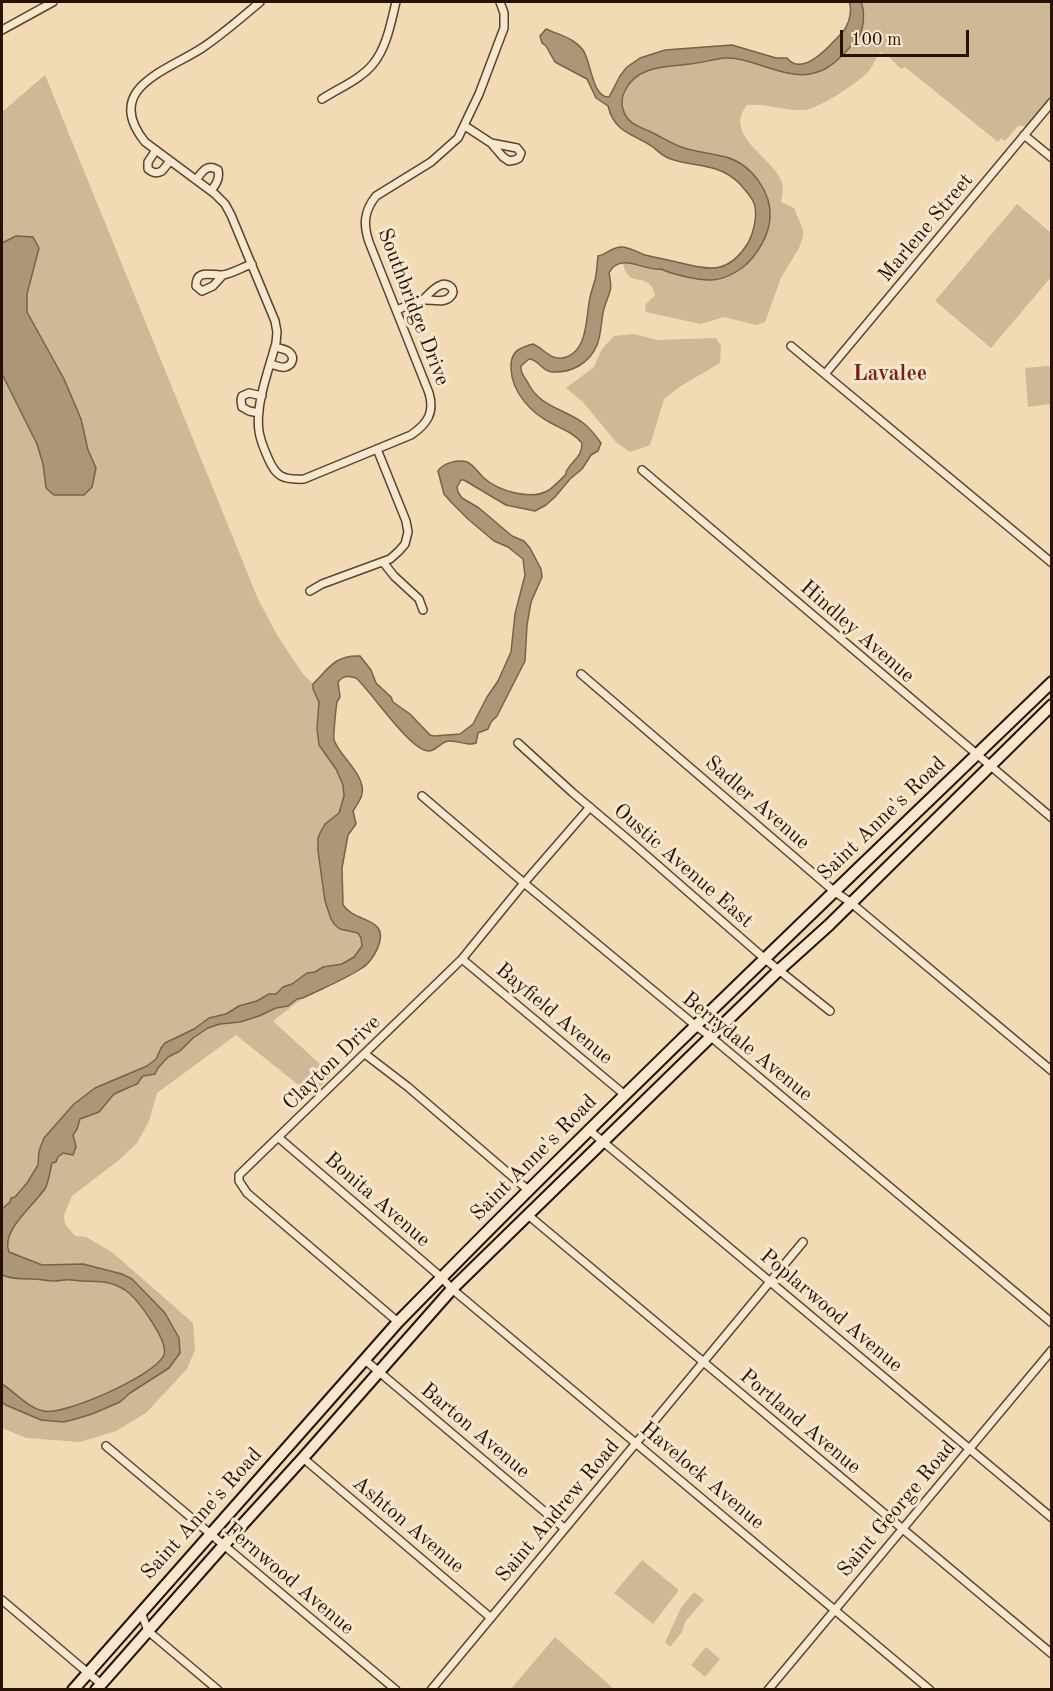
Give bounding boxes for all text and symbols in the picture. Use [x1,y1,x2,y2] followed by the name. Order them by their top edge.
[843,18,972,56] scale bar
[851,31,902,49] text: 100 m
[873,168,979,288] street label: Marlene Street
[371,225,455,389] street label: Southbridge Drive
[853,361,927,387] district label: Lavalee
[795,575,919,689] street label: Hindley Avenue
[699,751,815,855] street label: Sadler Avenue
[813,751,951,887] street label: Saint Anne's Road
[608,798,758,934] street label: Oustic Avenue East
[490,958,618,1070] street label: Bayfield Avenue
[677,987,817,1107] street label: Berrydale Avenue
[278,1010,386,1116] street label: Clayton Drive
[465,1089,603,1227] street label: Saint Anne's Road
[319,1147,435,1253] street label: Bonita Avenue
[754,1244,908,1378] street label: Poplarwood Avenue
[734,1364,866,1480] street label: Portland Avenue
[415,1378,535,1484] street label: Barton Avenue
[635,1417,769,1535] street label: Havelock Avenue
[491,1434,625,1588] street label: Saint Andrew Road
[832,1435,962,1583] street label: Saint George Road
[136,1443,268,1585] street label: Saint Anne's Road
[347,1471,469,1579] street label: Ashton Avenue
[219,1517,359,1641] street label: Fernwood Avenue

